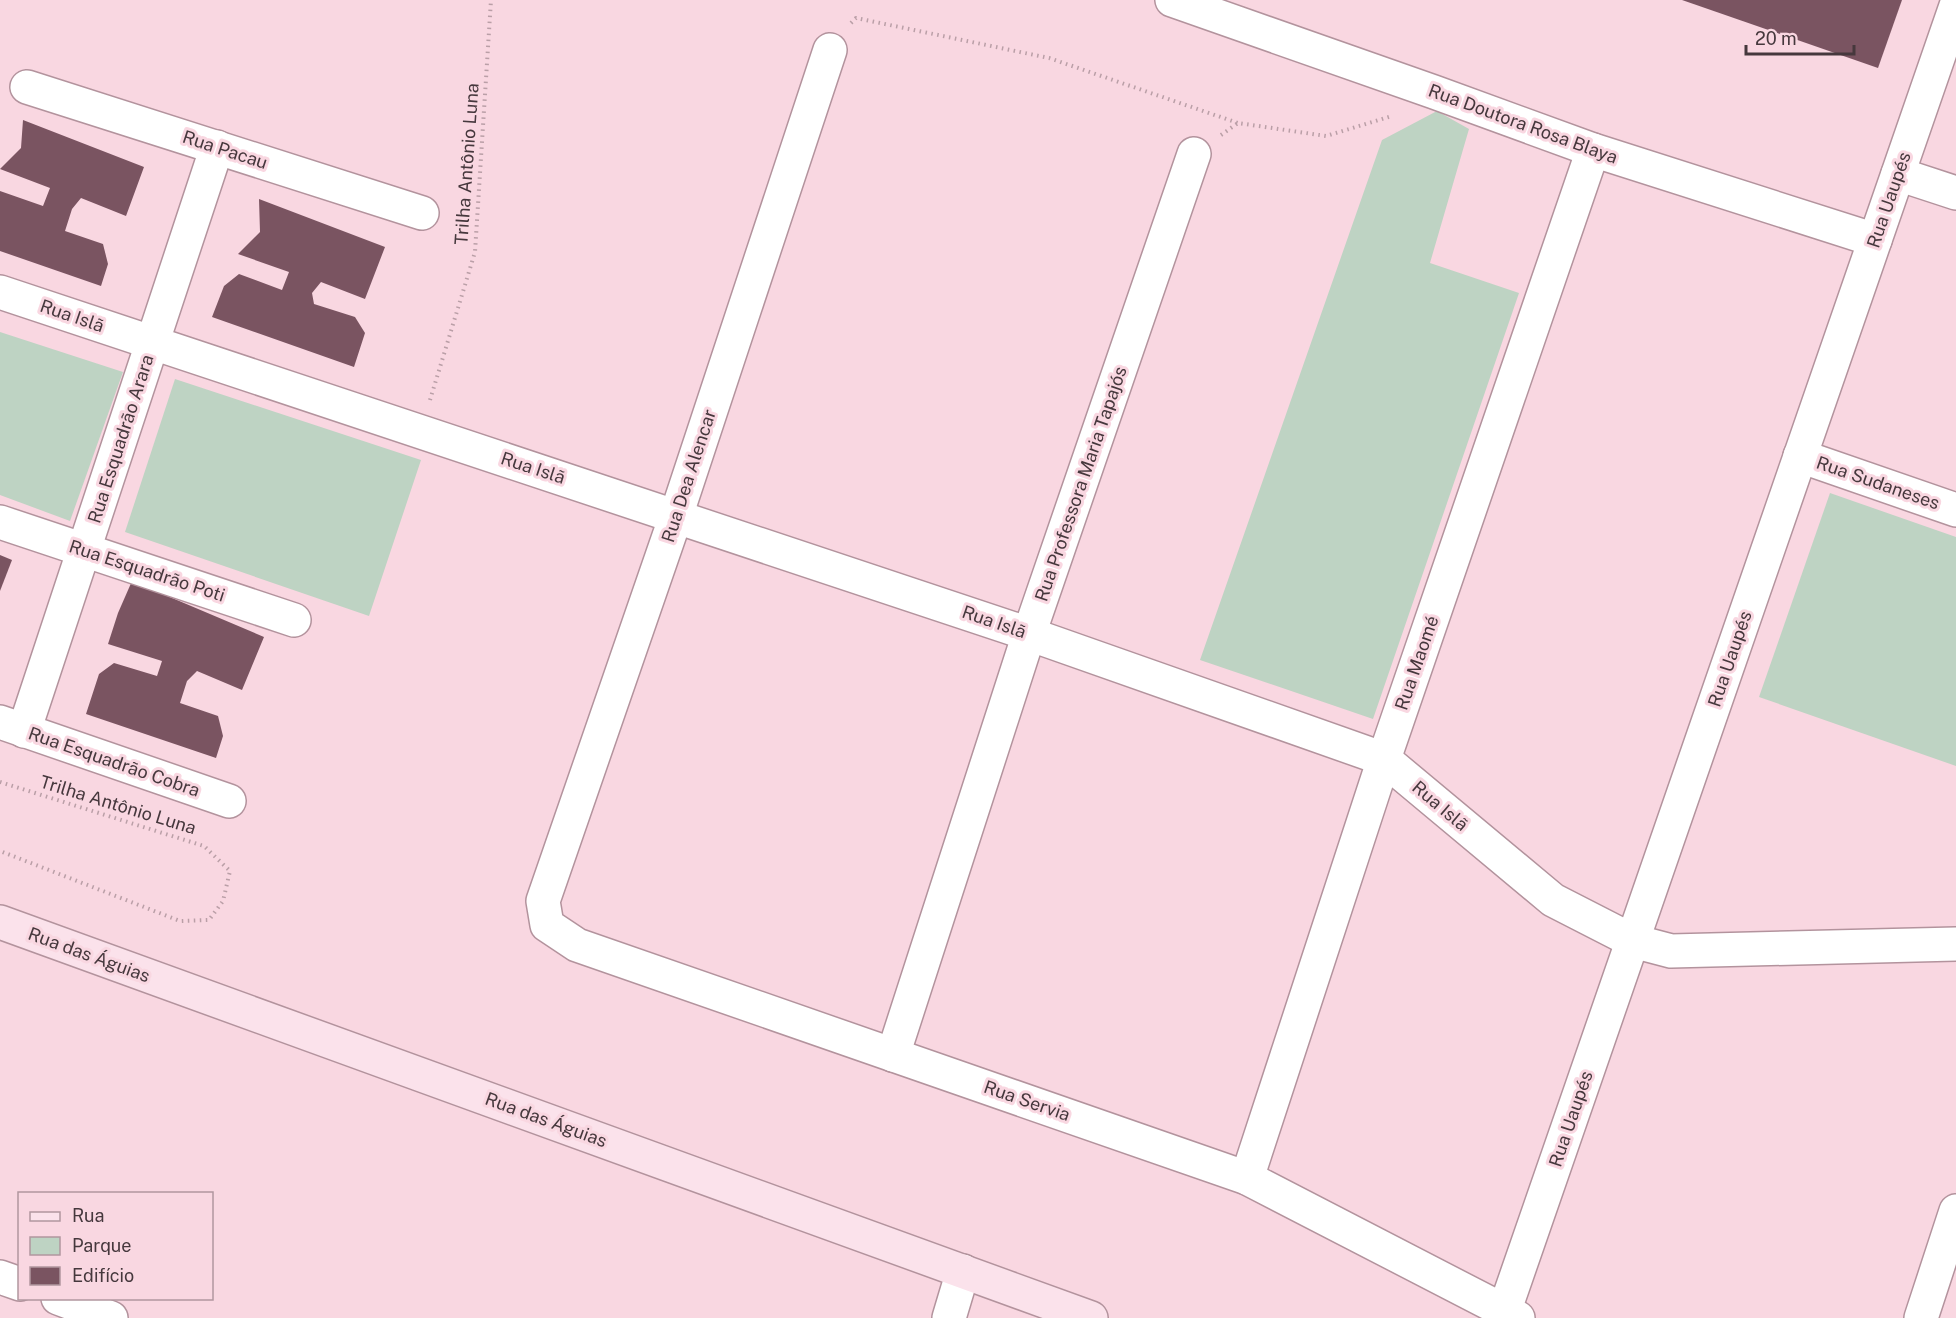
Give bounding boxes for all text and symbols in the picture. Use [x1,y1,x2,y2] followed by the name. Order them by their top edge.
[1746,18,1854,56] scale bar
[1755,28,1797,49] text: 20 m
[1426,79,1621,168] street label: Rua Doutora Rosa Blaya
[450,82,483,246] street label: Trilha Antônio Luna
[180,126,270,173] street label: Rua Pacau
[1862,149,1915,250] street label: Rua Uaupés
[37,295,107,336] street label: Rua Islã
[83,352,158,526] street label: Rua Esquadrão Arara
[1030,364,1131,604] street label: Rua Professora Maria Tapajós
[657,407,720,545] street label: Rua Dea Alencar
[498,447,568,488] street label: Rua Islã
[1814,452,1943,513] street label: Rua Sudaneses
[67,535,228,606] street label: Rua Esquadrão Poti
[959,601,1029,642] street label: Rua Islã
[1703,608,1756,709] street label: Rua Uaupés
[1391,613,1443,713] street label: Rua Maomé
[26,722,203,801] street label: Rua Esquadrão Cobra
[38,771,199,838] street label: Trilha Antônio Luna
[1408,776,1472,835] street label: Rua Islã
[25,922,153,986] street label: Rua das Águias
[1544,1068,1597,1169] street label: Rua Uaupés
[981,1076,1073,1125] street label: Rua Servia
[482,1087,610,1151] street label: Rua das Águias
[18,1192,213,1300] legend
[72,1205,104,1226] text: Rua
[72,1235,132,1256] text: Parque
[72,1265,134,1286] text: Edifício

